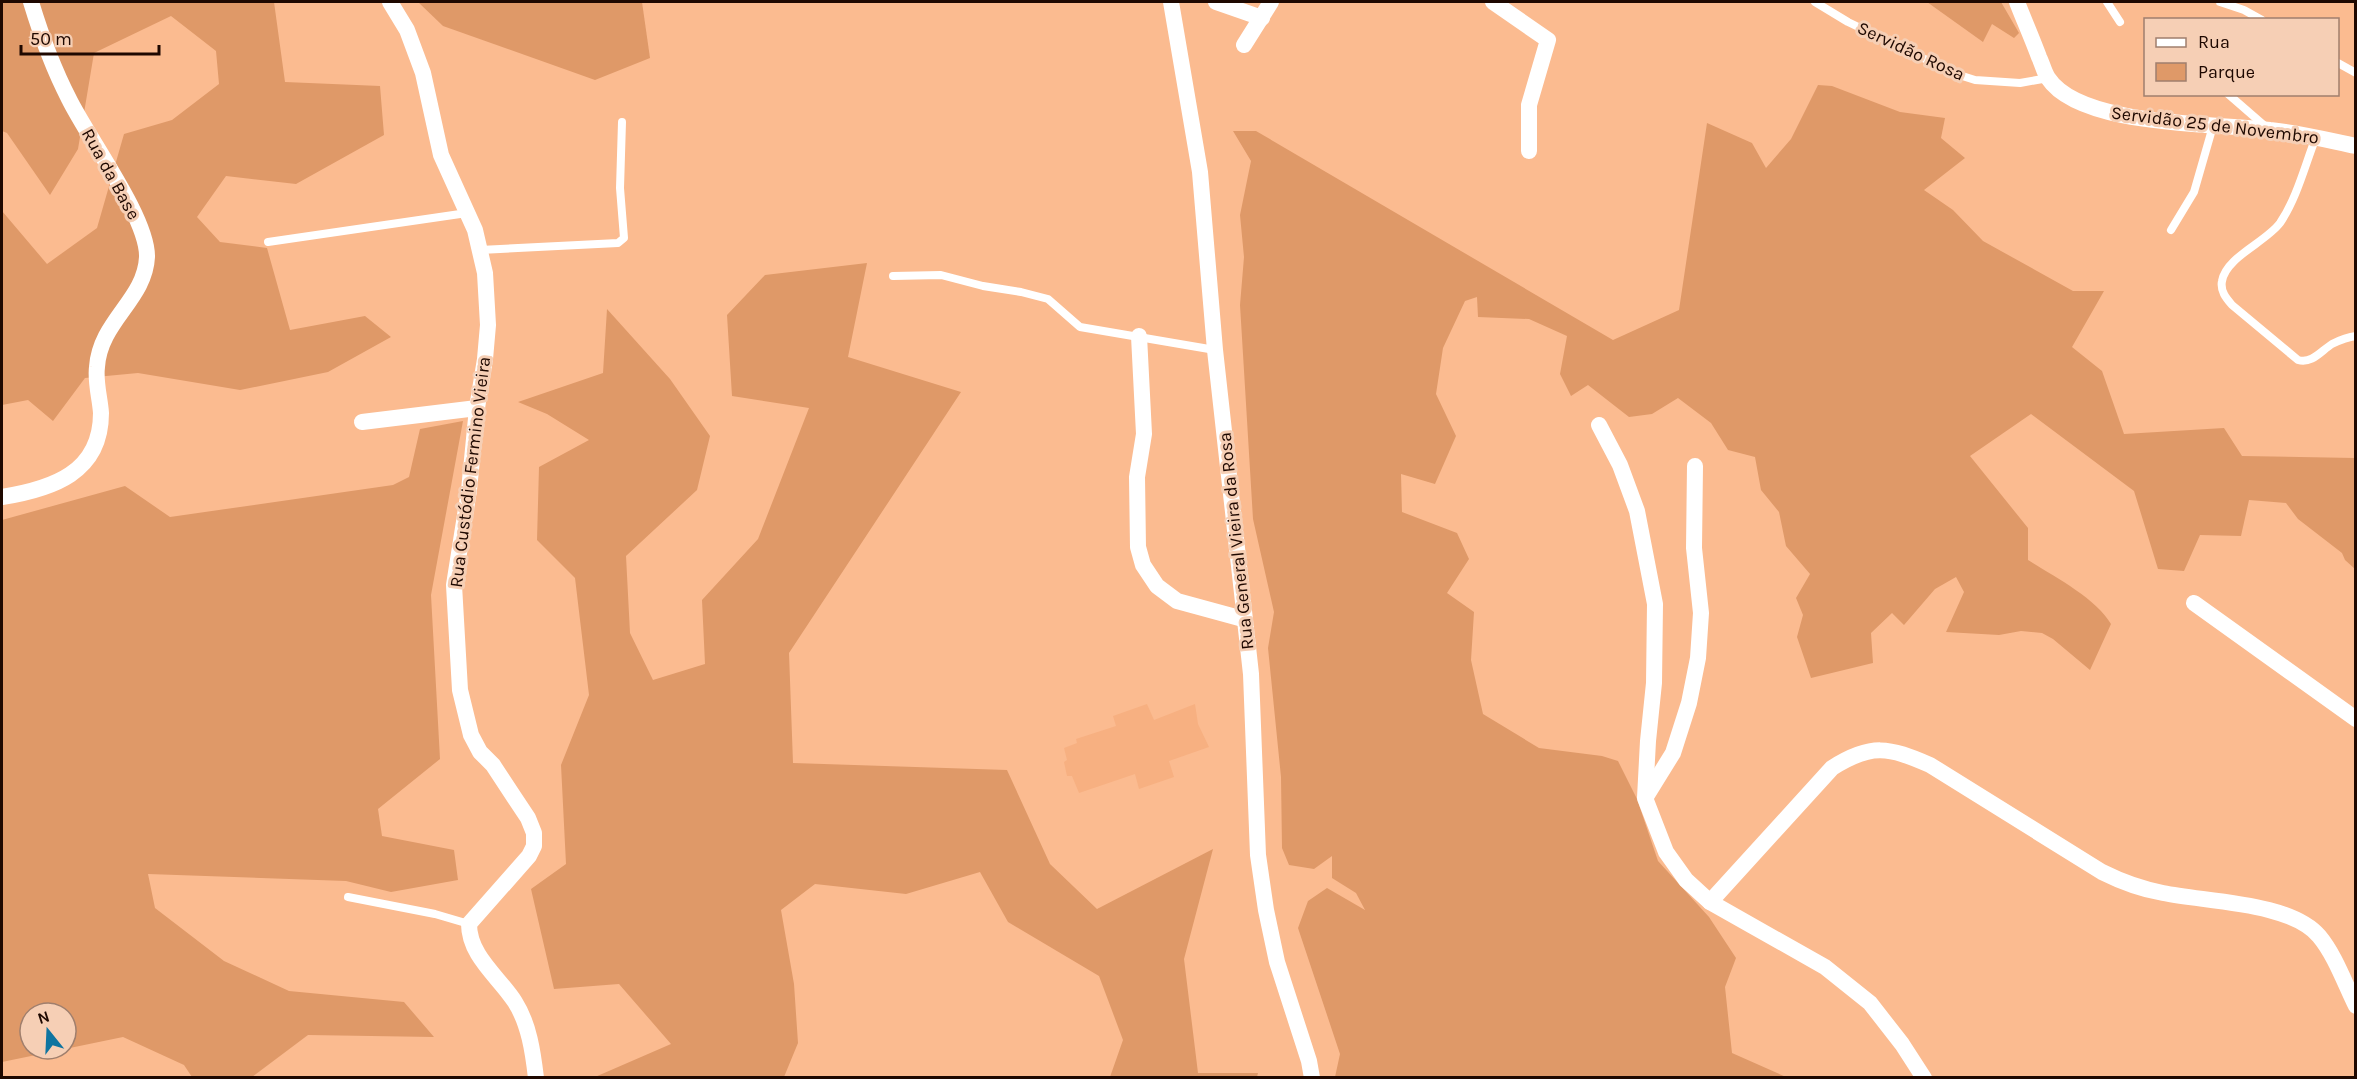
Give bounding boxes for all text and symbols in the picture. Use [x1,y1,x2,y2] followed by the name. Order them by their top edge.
[1854,17,1968,85] street label: Servidão Rosa
[21,18,159,56] scale bar
[2144,18,2339,96] legend
[30,28,72,50] text: 50 m
[2198,31,2230,53] text: Rua
[2198,61,2255,83] text: Parque
[2110,101,2320,149] street label: Servidão 25 de Novembro
[77,125,145,223] street label: Rua da Base
[445,355,495,589] street label: Rua Custódio Fermino Vieira
[1214,431,1258,651] street label: Rua General Vieira da Rosa
[18,1001,78,1061] north arrow
[35,1006,52,1028] text: N

